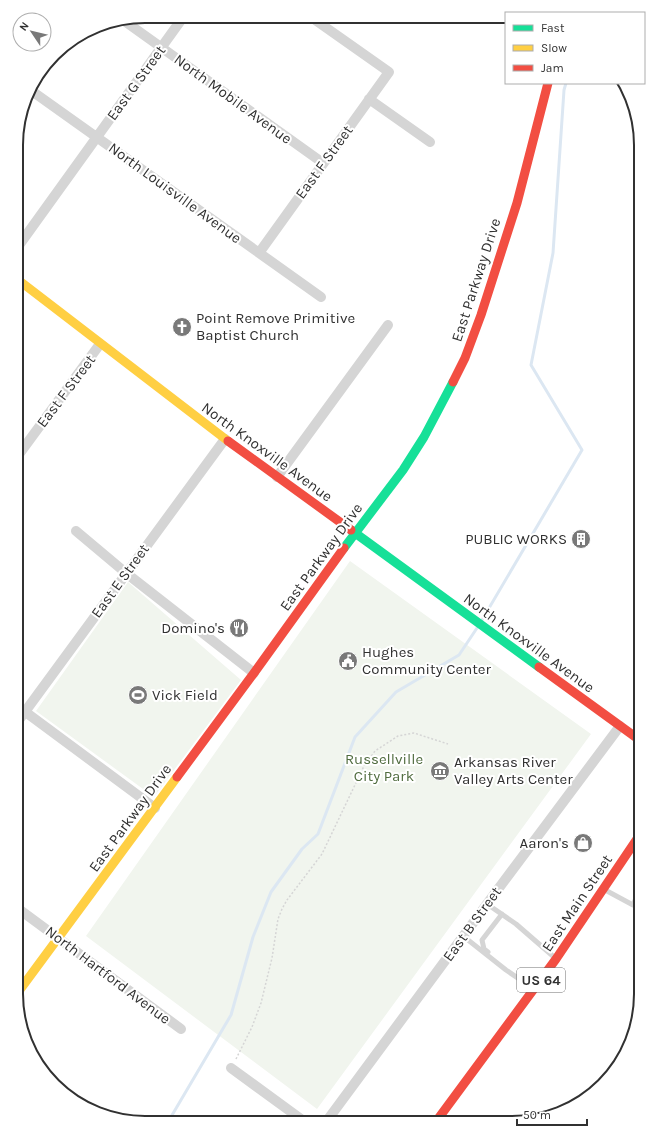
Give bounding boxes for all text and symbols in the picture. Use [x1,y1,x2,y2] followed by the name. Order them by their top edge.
[12,12,52,52] north arrow
[505,12,645,84] legend
[17,20,32,34] text: N
[541,21,565,35] text: Fast
[541,41,567,55] text: Slow
[103,42,169,124] street label: East G Street
[171,50,295,148] street label: North Mobile Avenue
[541,61,564,75] text: Jam
[291,121,357,202] street label: East F Street
[105,139,245,247] street label: North Louisville Avenue
[448,216,504,344] street label: East Parkway Drive
[196,309,355,344] place label: Point Remove Primitive Baptist Church
[171,316,193,338] church icon: Point Remove Primitive Baptist Church
[33,351,99,431] street label: East F Street
[198,399,336,505] street label: North Knoxville Avenue
[276,500,366,614] street label: East Parkway Drive
[570,528,592,550] building icon: PUBLIC WORKS
[465,530,567,548] place label: PUBLIC WORKS
[87,540,153,621] street label: East E Street
[460,590,598,696] street label: North Knoxville Avenue
[228,617,250,639] restaurant icon: Domino's
[161,619,225,637] place label: Domino's
[362,643,492,678] place label: Hughes Community Center
[337,650,359,672] public building icon: Hughes Community Center
[127,684,149,706] sports icon: Vick Field
[152,686,218,704] place label: Vick Field
[345,750,423,785] park label: Russellville City Park
[454,753,573,788] place label: Arkansas River Valley Arts Center
[429,760,451,782] museum icon: Arkansas River Valley Arts Center
[85,761,175,875] street label: East Parkway Drive
[572,832,594,854] shop icon: Aaron's
[520,834,569,852] place label: Aaron's
[538,851,616,955] street label: East Main Street
[439,883,505,965] street label: East B Street
[42,922,174,1028] street label: North Hartford Avenue
[517,968,565,992] road number: US 64
[517,1101,587,1127] scale bar
[523,1108,551,1122] text: 50 m

